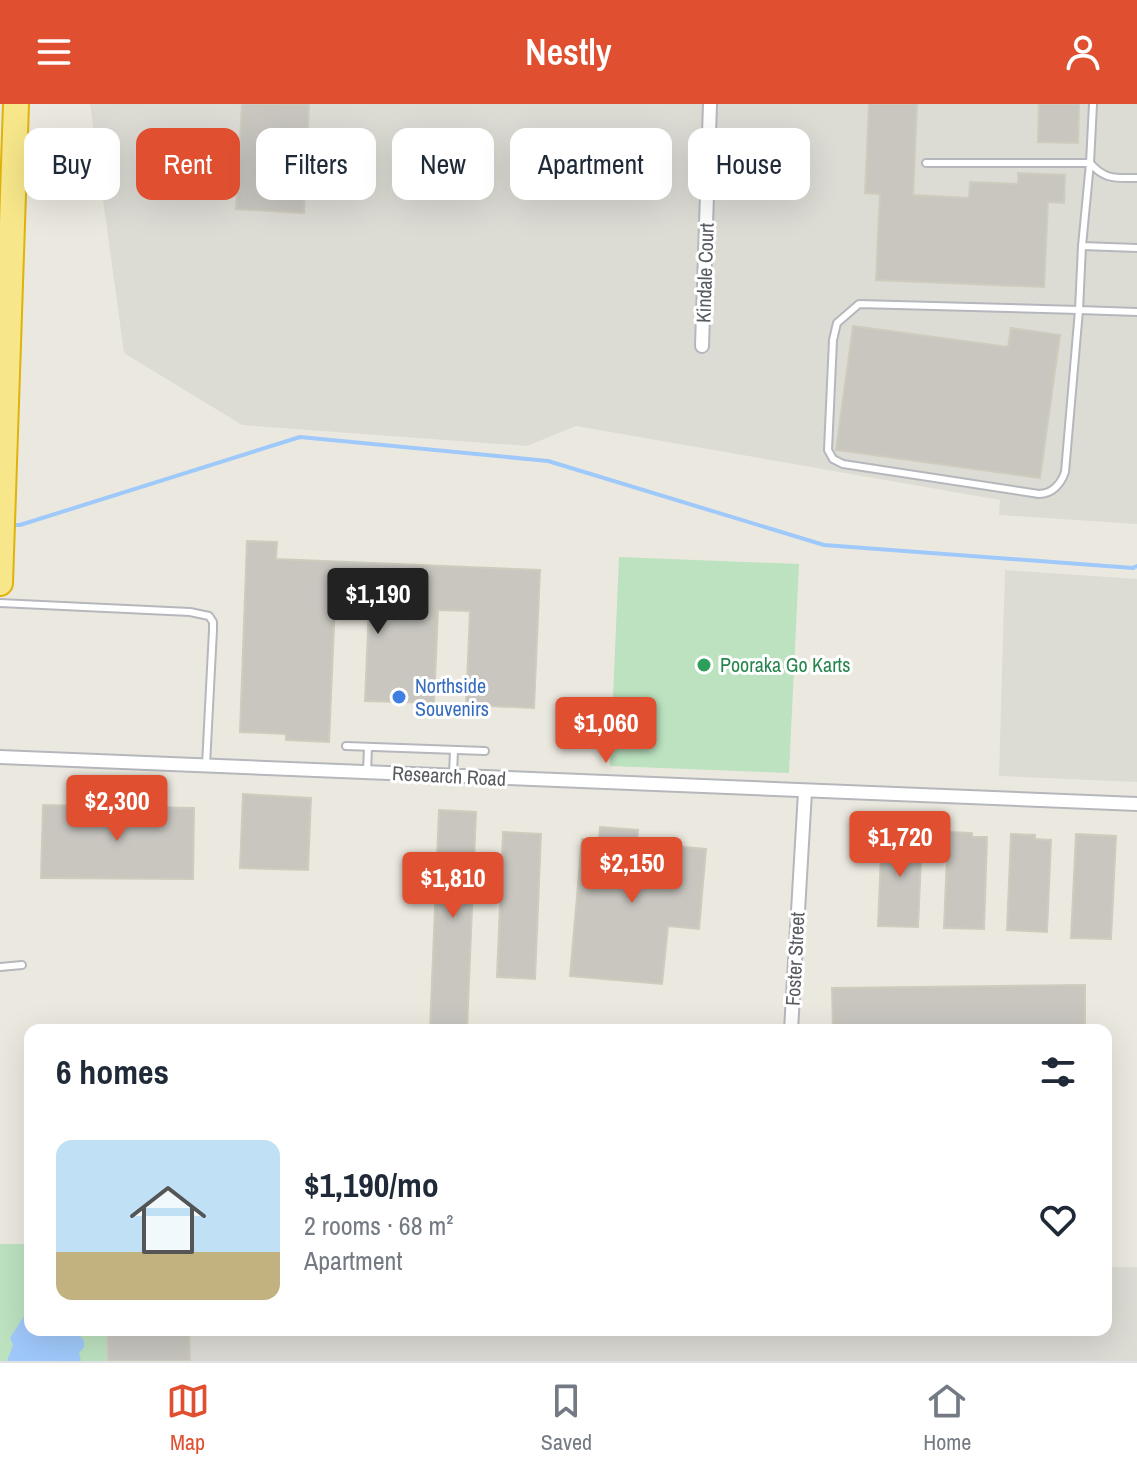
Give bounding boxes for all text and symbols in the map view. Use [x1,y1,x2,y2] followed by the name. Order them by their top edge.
[525,28,612,76] text: Nestly
[32,30,76,74] icon: menu
[1061,30,1105,74] icon: person
[24,128,120,200] chip: Buy
[136,128,240,200] chip: Rent
[256,128,376,200] chip: Filters
[392,128,494,200] chip: New
[510,128,672,200] chip: Apartment
[688,128,810,200] chip: House
[689,222,720,324] street label: Kindale Court
[313,568,443,636] pin: $1,190
[345,576,411,611] text: $1,190
[720,651,850,678] place label: Pooraka Go Karts
[695,656,713,674] marker: Pooraka Go Karts
[415,672,489,722] place label: Northside Souvenirs
[390,688,408,706] marker: Northside Souvenirs
[541,697,671,765] pin: $1,060
[573,705,639,740] text: $1,060
[391,759,507,792] street label: Research Road
[52,775,182,843] pin: $2,300
[84,783,150,818] text: $2,300
[835,811,965,879] pin: $1,720
[867,819,933,854] text: $1,720
[567,837,697,905] pin: $2,150
[599,845,665,880] text: $2,150
[388,852,518,920] pin: $1,810
[420,860,486,895] text: $1,810
[779,911,810,1007] street label: Foster Street
[56,1049,169,1095] text: 6 homes
[1036,1050,1080,1094] icon: filters
[304,1162,439,1208] text: $1,190/mo
[120,1172,216,1268] icon: home
[1036,1198,1080,1242] icon: heart
[304,1208,453,1243] text: 2 rooms · 68 m²
[304,1243,402,1278] text: Apartment
[166,1379,210,1457] tab: Map
[541,1379,592,1457] tab: Saved
[923,1379,971,1457] tab: Home

